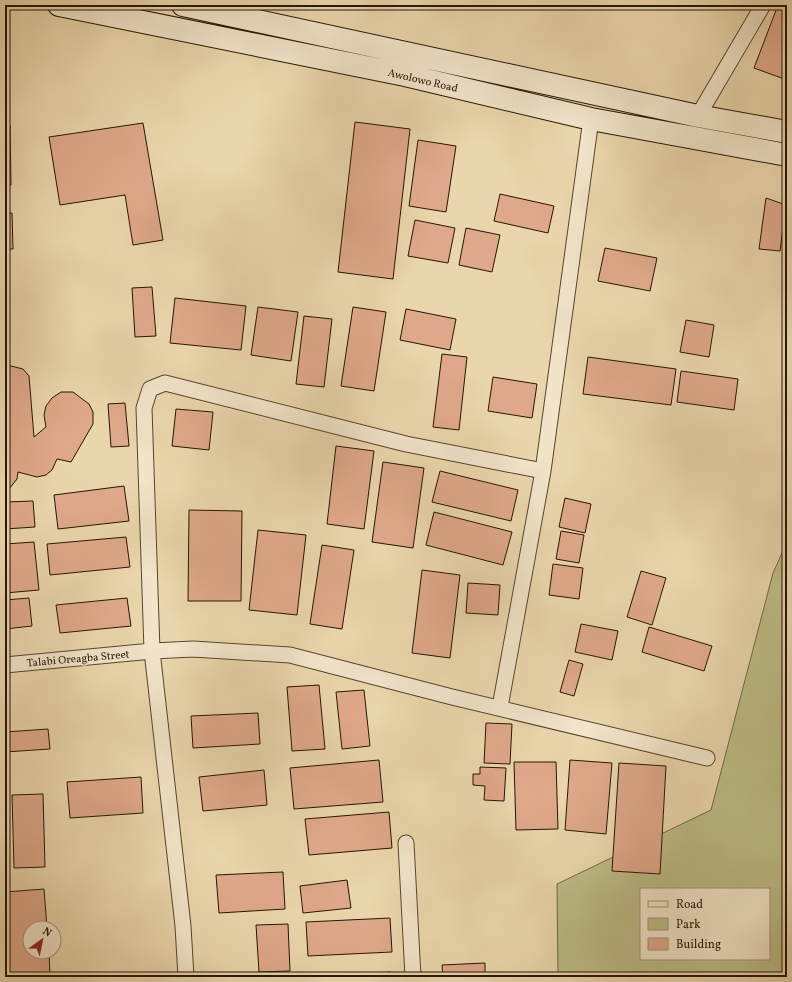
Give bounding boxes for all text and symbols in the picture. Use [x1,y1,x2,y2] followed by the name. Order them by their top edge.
[386,66,459,97] street label: Awolowo Road
[26,648,130,671] street label: Talabi Oreagba Street
[640,888,770,960] legend
[676,897,703,913] text: Road
[676,917,701,933] text: Park
[22,920,62,960] north arrow
[39,924,54,941] text: N
[676,937,721,953] text: Building

